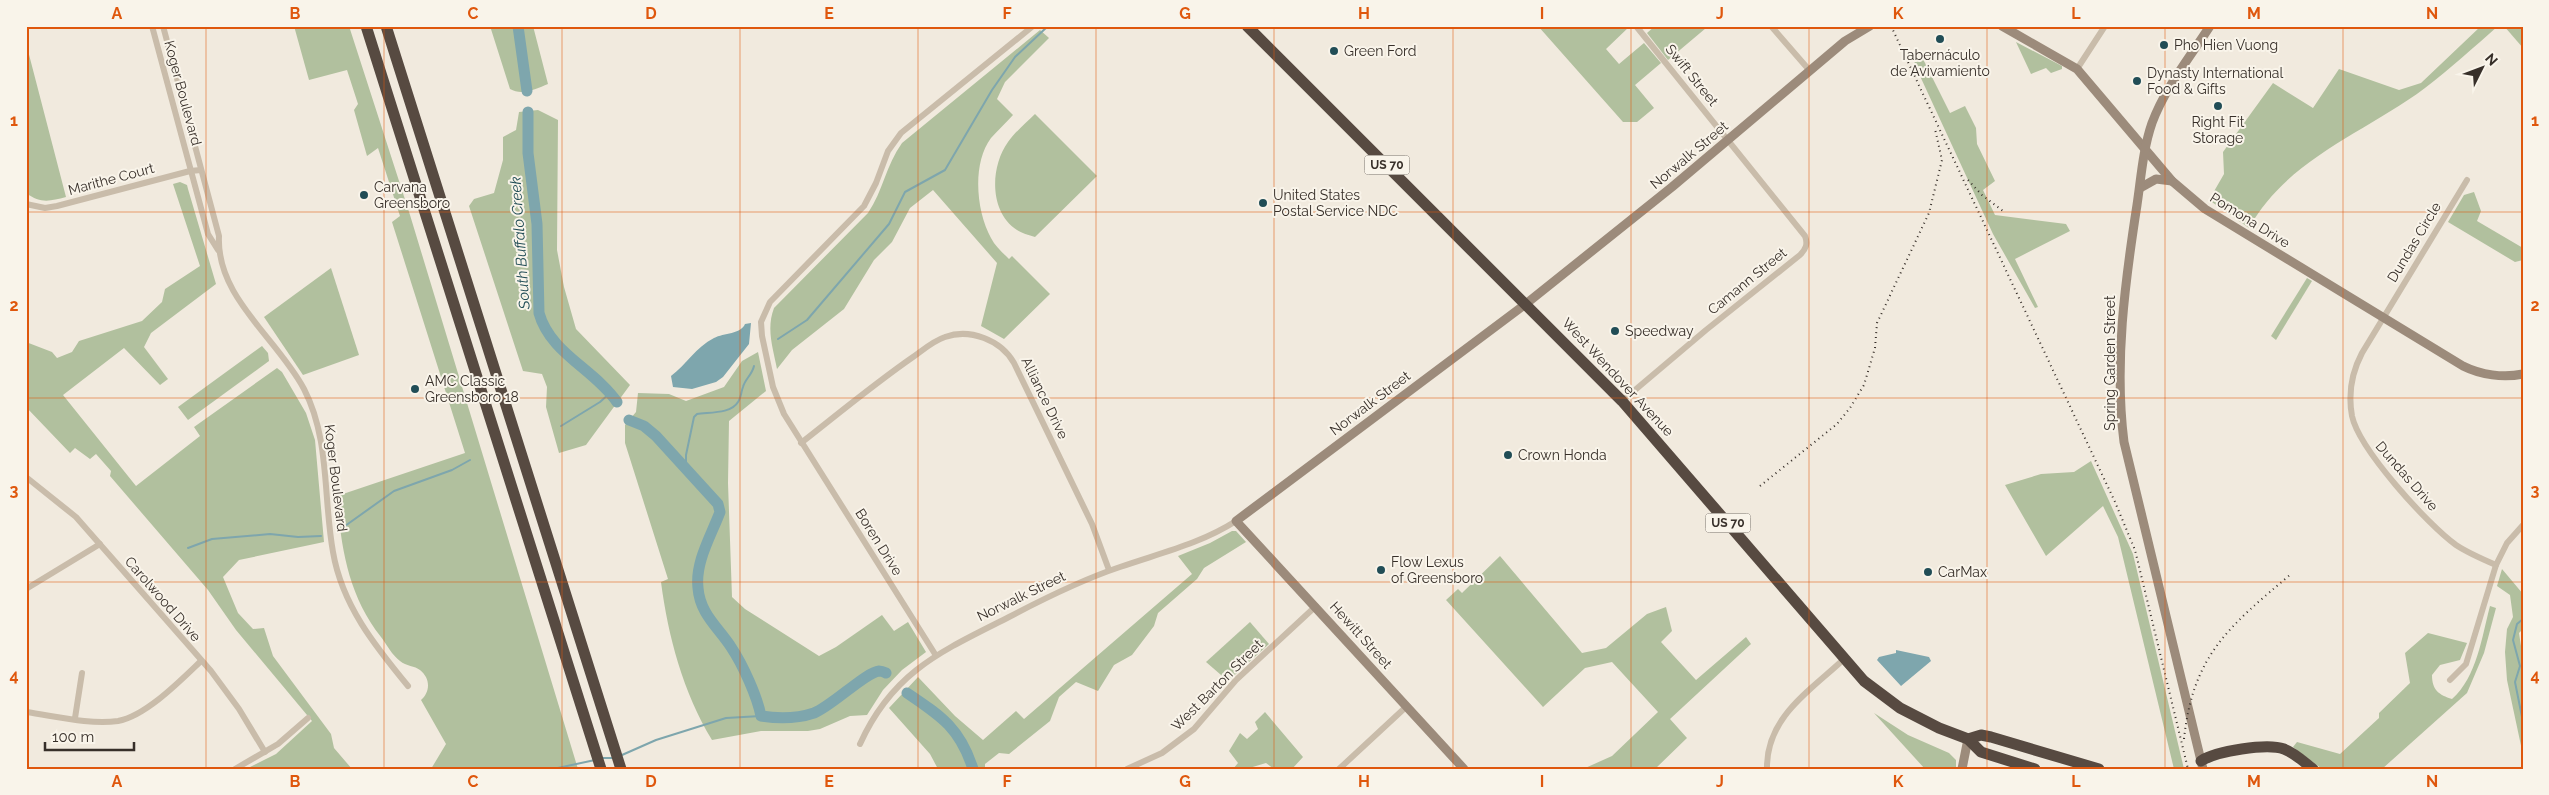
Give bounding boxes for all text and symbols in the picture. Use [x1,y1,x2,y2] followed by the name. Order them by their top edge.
[112,4,123,23] text: A
[290,4,301,23] text: B
[468,4,479,23] text: C
[645,4,657,23] text: D
[824,4,834,23] text: E
[1002,4,1012,23] text: F
[1179,4,1191,23] text: G
[1358,4,1370,23] text: H
[1540,4,1544,23] text: I
[1716,4,1724,23] text: J
[1893,4,1904,23] text: K
[2071,4,2081,23] text: L
[2247,4,2261,23] text: M
[2426,4,2438,23] text: N
[1934,33,1946,45] marker: Tabernáculo de Avivamiento
[2174,37,2278,53] place label: Pho Hien Vuong
[161,39,205,147] street label: Koger Boulevard
[2158,39,2170,51] marker: Pho Hien Vuong
[1662,41,1722,109] street label: Swift Street
[2456,42,2506,92] north arrow
[1344,43,1416,59] place label: Green Ford
[1328,45,1340,57] marker: Green Ford
[1890,47,1990,79] place label: Tabernáculo de Avivamiento
[2482,50,2501,69] text: N
[2147,65,2283,97] place label: Dynasty International Food & Gifts
[2131,75,2143,87] marker: Dynasty International Food & Gifts
[2212,100,2224,112] marker: Right Fit Storage
[10,111,18,130] text: 1
[2531,111,2539,130] text: 1
[2191,114,2245,146] place label: Right Fit Storage
[1647,118,1731,192] street label: Norwalk Street
[1364,156,1410,174] road number: US 70
[66,160,156,198] street label: Marithe Court
[506,176,534,311] water label: South Buffalo Creek
[374,179,450,211] place label: Carvana Greensboro
[1273,187,1398,219] place label: United States Postal Service NDC
[358,189,370,201] marker: Carvana Greensboro
[2207,189,2293,251] street label: Pomona Drive
[1257,197,1269,209] marker: United States Postal Service NDC
[2384,199,2444,285] street label: Dundas Circle
[1704,244,1790,318] street label: Camann Street
[2102,295,2118,431] street label: Spring Garden Street
[9,296,19,315] text: 2
[2530,296,2540,315] text: 2
[1559,315,1677,439] street label: West Wendover Avenue
[1625,323,1694,339] place label: Speedway
[1609,325,1621,337] marker: Speedway
[1018,355,1072,441] street label: Alliance Drive
[1327,367,1414,438] street label: Norwalk Street
[425,373,519,405] place label: AMC Classic Greensboro 18
[409,383,421,395] marker: AMC Classic Greensboro 18
[321,423,351,533] street label: Koger Boulevard
[2373,438,2441,514] street label: Dundas Drive
[1518,447,1607,463] place label: Crown Honda
[1502,449,1514,461] marker: Crown Honda
[10,481,19,500] text: 3
[2531,481,2540,500] text: 3
[852,506,906,578] street label: Boren Drive
[1706,514,1750,532] road number: US 70
[122,553,204,645] street label: Carolwood Drive
[1391,554,1483,586] place label: Flow Lexus of Greensboro
[1375,564,1387,576] marker: Flow Lexus of Greensboro
[1938,564,1987,580] place label: CarMax
[1922,566,1934,578] marker: CarMax
[974,568,1068,624] street label: Norwalk Street
[1327,598,1395,672] street label: Hewitt Street
[1168,636,1266,734] street label: West Barton Street
[9,666,19,685] text: 4
[2530,666,2540,685] text: 4
[45,720,134,752] scale bar
[52,728,94,746] text: 100 m
[112,772,123,791] text: A
[290,772,301,791] text: B
[468,772,479,791] text: C
[645,772,657,791] text: D
[824,772,834,791] text: E
[1002,772,1012,791] text: F
[1179,772,1191,791] text: G
[1358,772,1370,791] text: H
[1540,772,1544,791] text: I
[1716,772,1724,791] text: J
[1893,772,1904,791] text: K
[2071,772,2081,791] text: L
[2247,772,2261,791] text: M
[2426,772,2438,791] text: N

